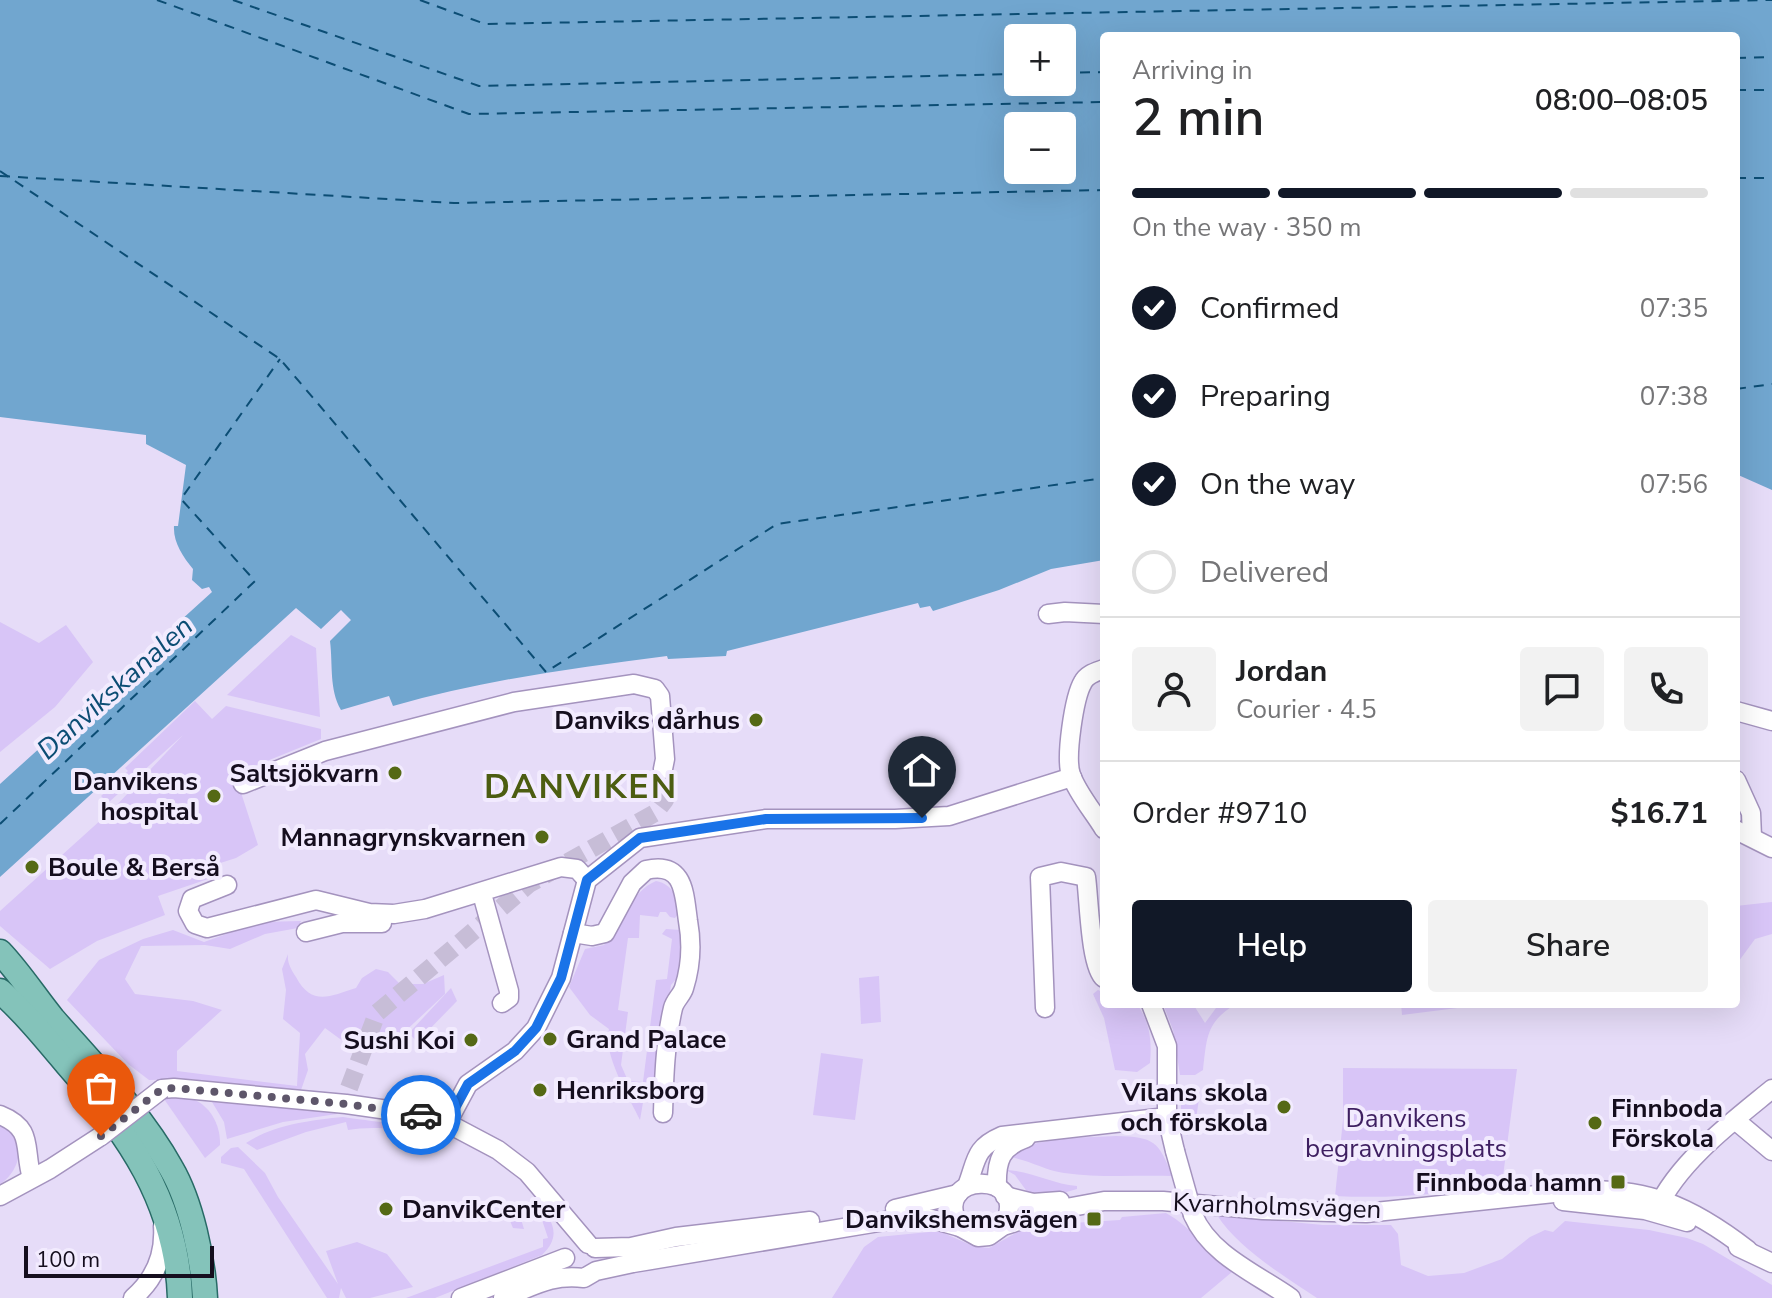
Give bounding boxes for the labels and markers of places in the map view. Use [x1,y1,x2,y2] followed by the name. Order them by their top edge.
[554,703,740,738] place label: Danviks dårhus
[747,711,765,729] marker: Danviks dårhus
[888,736,956,818] pin
[229,756,379,791] place label: Saltsjökvarn
[73,764,199,829] place label: Danvikens hospital
[386,764,404,782] marker: Saltsjökvarn
[205,787,223,805] marker: Danvikens hospital
[280,820,526,855] place label: Mannagrynskvarnen
[533,828,551,846] marker: Mannagrynskvarnen
[48,850,220,885] place label: Boule & Berså
[23,858,41,876] marker: Boule & Berså
[566,1022,726,1057] place label: Grand Palace
[343,1023,455,1058] place label: Sushi Koi
[541,1030,559,1048] marker: Grand Palace
[462,1031,480,1049] marker: Sushi Koi
[67,1054,135,1136] pin
[556,1073,705,1108] place label: Henriksborg
[1121,1075,1268,1140] place label: Vilans skola och förskola
[531,1081,549,1099] marker: Henriksborg
[1611,1091,1723,1156] place label: Finnboda Förskola
[1275,1098,1293,1116] marker: Vilans skola och förskola
[1586,1114,1604,1132] marker: Finnboda Förskola
[1415,1165,1602,1200] place label: Finnboda hamn
[1609,1173,1627,1191] marker: Finnboda hamn
[402,1192,566,1227] place label: DanvikCenter
[377,1200,395,1218] marker: DanvikCenter
[845,1202,1078,1237] place label: Danvikshemsvägen
[1085,1210,1103,1228] marker: Danvikshemsvägen

